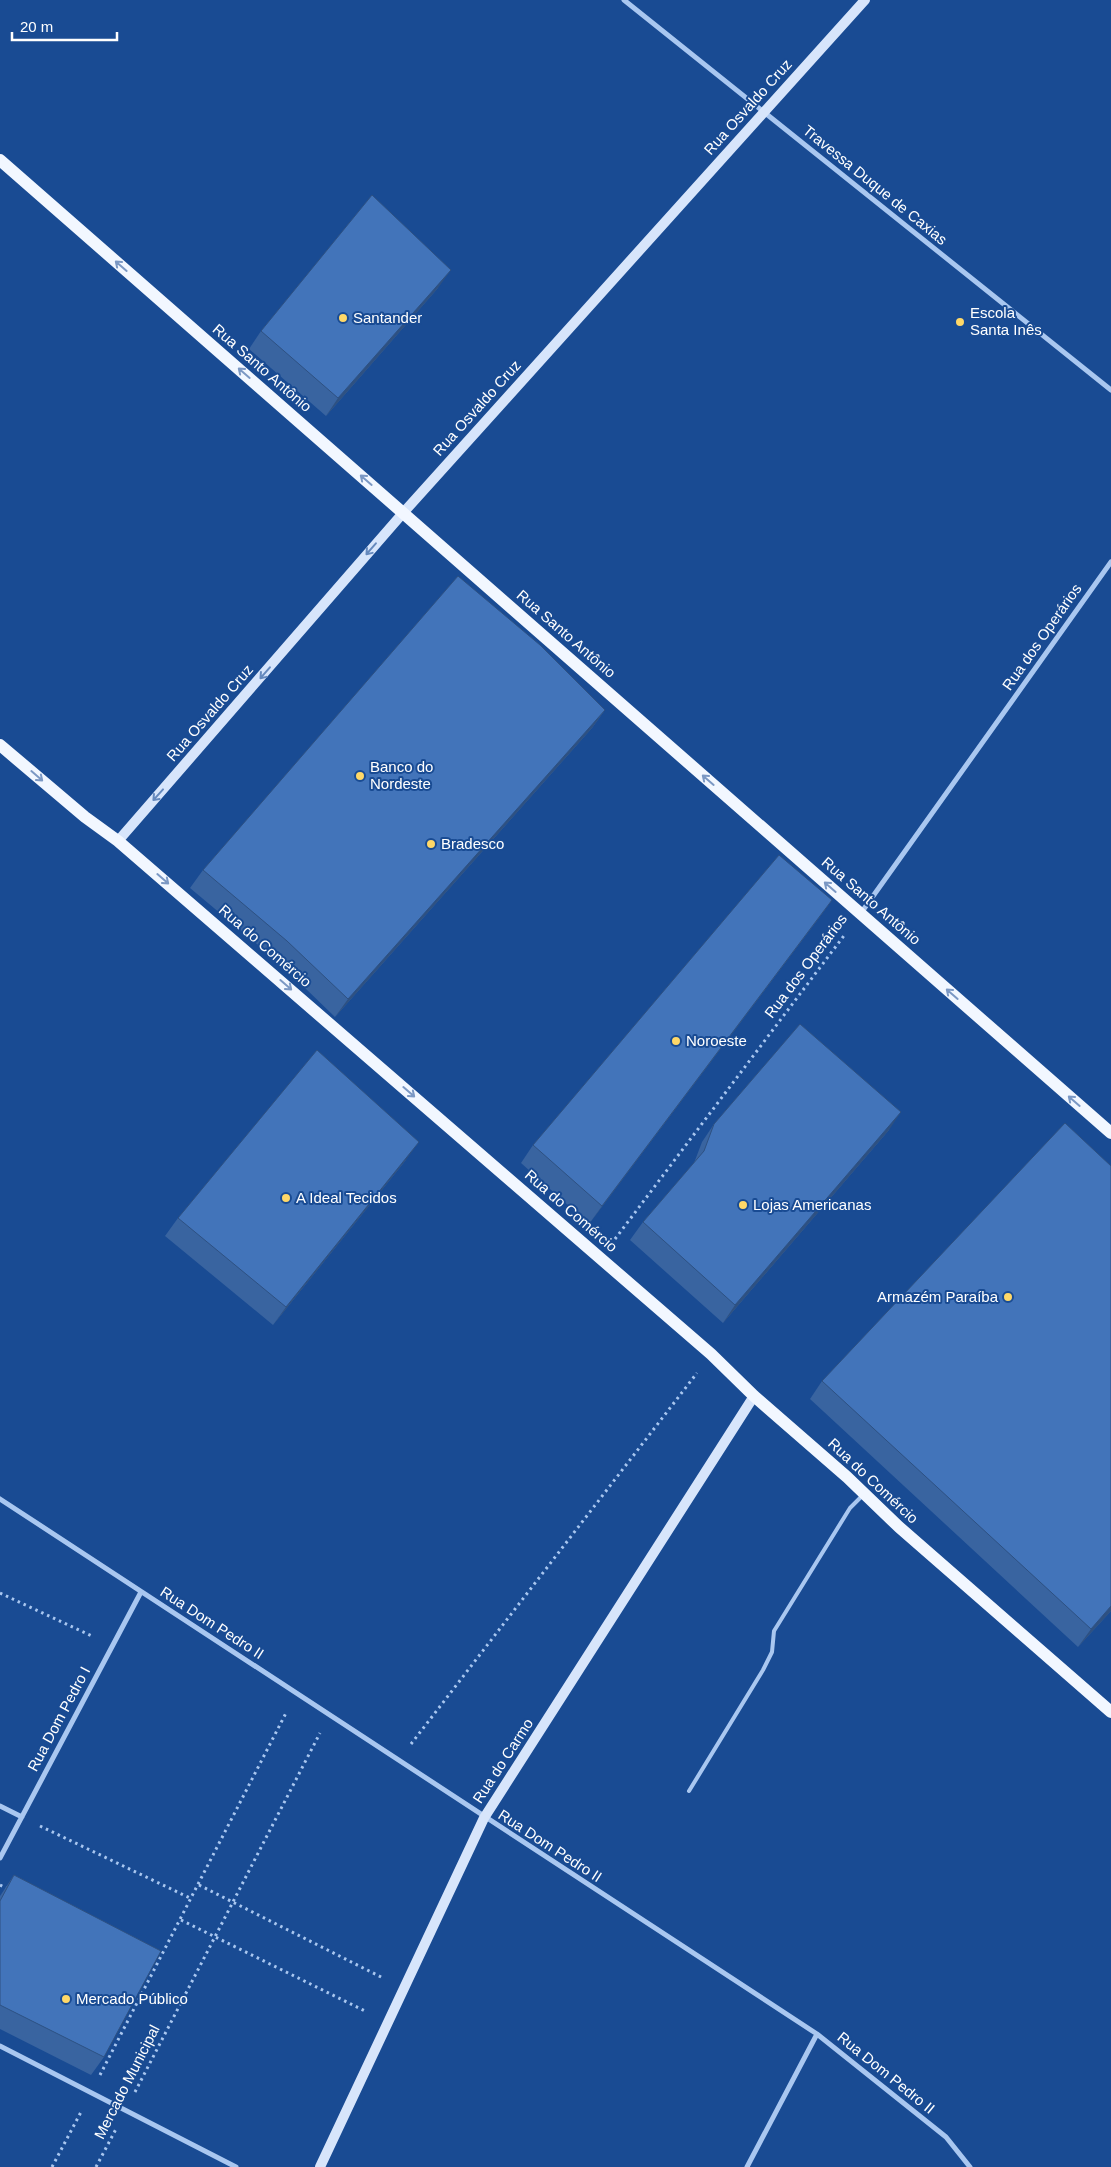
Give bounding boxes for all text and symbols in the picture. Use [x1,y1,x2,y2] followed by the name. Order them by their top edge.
[12,10,118,42] scale bar
[20,18,53,35] text: 20 m
[700,55,795,158] street label: Rua Osvaldo Cruz
[800,121,951,248] street label: Travessa Duque de Caxias
[115,261,128,272] one-way arrow
[970,304,1042,338] place label: Escola Santa Inês
[353,309,422,326] place label: Santander
[337,312,349,324] marker: Santander
[954,316,966,328] marker: Escola Santa Inês
[210,320,315,415] street label: Rua Santo Antônio
[429,356,524,459] street label: Rua Osvaldo Cruz
[237,368,250,379] one-way arrow
[359,475,372,486] one-way arrow
[365,543,376,556] one-way arrow
[999,580,1085,693] street label: Rua dos Operários
[514,586,619,681] street label: Rua Santo Antônio
[163,661,256,764] street label: Rua Osvaldo Cruz
[259,666,270,679] one-way arrow
[370,758,433,792] place label: Banco do Nordeste
[354,770,366,782] marker: Banco do Nordeste
[30,771,43,782] one-way arrow
[701,774,714,786] one-way arrow
[152,789,164,802] one-way arrow
[441,835,504,852] place label: Bradesco
[425,838,437,850] marker: Bradesco
[819,853,924,948] street label: Rua Santo Antônio
[156,874,169,885] one-way arrow
[824,881,837,893] one-way arrow
[216,901,315,990] street label: Rua do Comércio
[761,910,850,1021] street label: Rua dos Operários
[279,980,292,991] one-way arrow
[946,988,959,1000] one-way arrow
[686,1032,747,1049] place label: Noroeste
[670,1035,682,1047] marker: Noroeste
[402,1086,415,1097] one-way arrow
[1068,1095,1081,1107] one-way arrow
[522,1166,621,1255] street label: Rua do Comércio
[296,1189,397,1206] place label: A Ideal Tecidos
[280,1192,292,1204] marker: A Ideal Tecidos
[753,1196,871,1213] place label: Lojas Americanas
[737,1199,749,1211] marker: Lojas Americanas
[877,1288,999,1305] place label: Armazém Paraíba
[1002,1291,1014,1303] marker: Armazém Paraíba
[825,1435,922,1527] street label: Rua do Comércio
[157,1583,267,1662] street label: Rua Dom Pedro II
[24,1664,93,1774] street label: Rua Dom Pedro I
[469,1715,536,1806] street label: Rua do Carmo
[495,1806,605,1885] street label: Rua Dom Pedro II
[76,1990,188,2007] place label: Mercado Público
[60,1993,72,2005] marker: Mercado Público
[90,2022,163,2142] street label: Mercado Municipal
[834,2028,938,2117] street label: Rua Dom Pedro II

